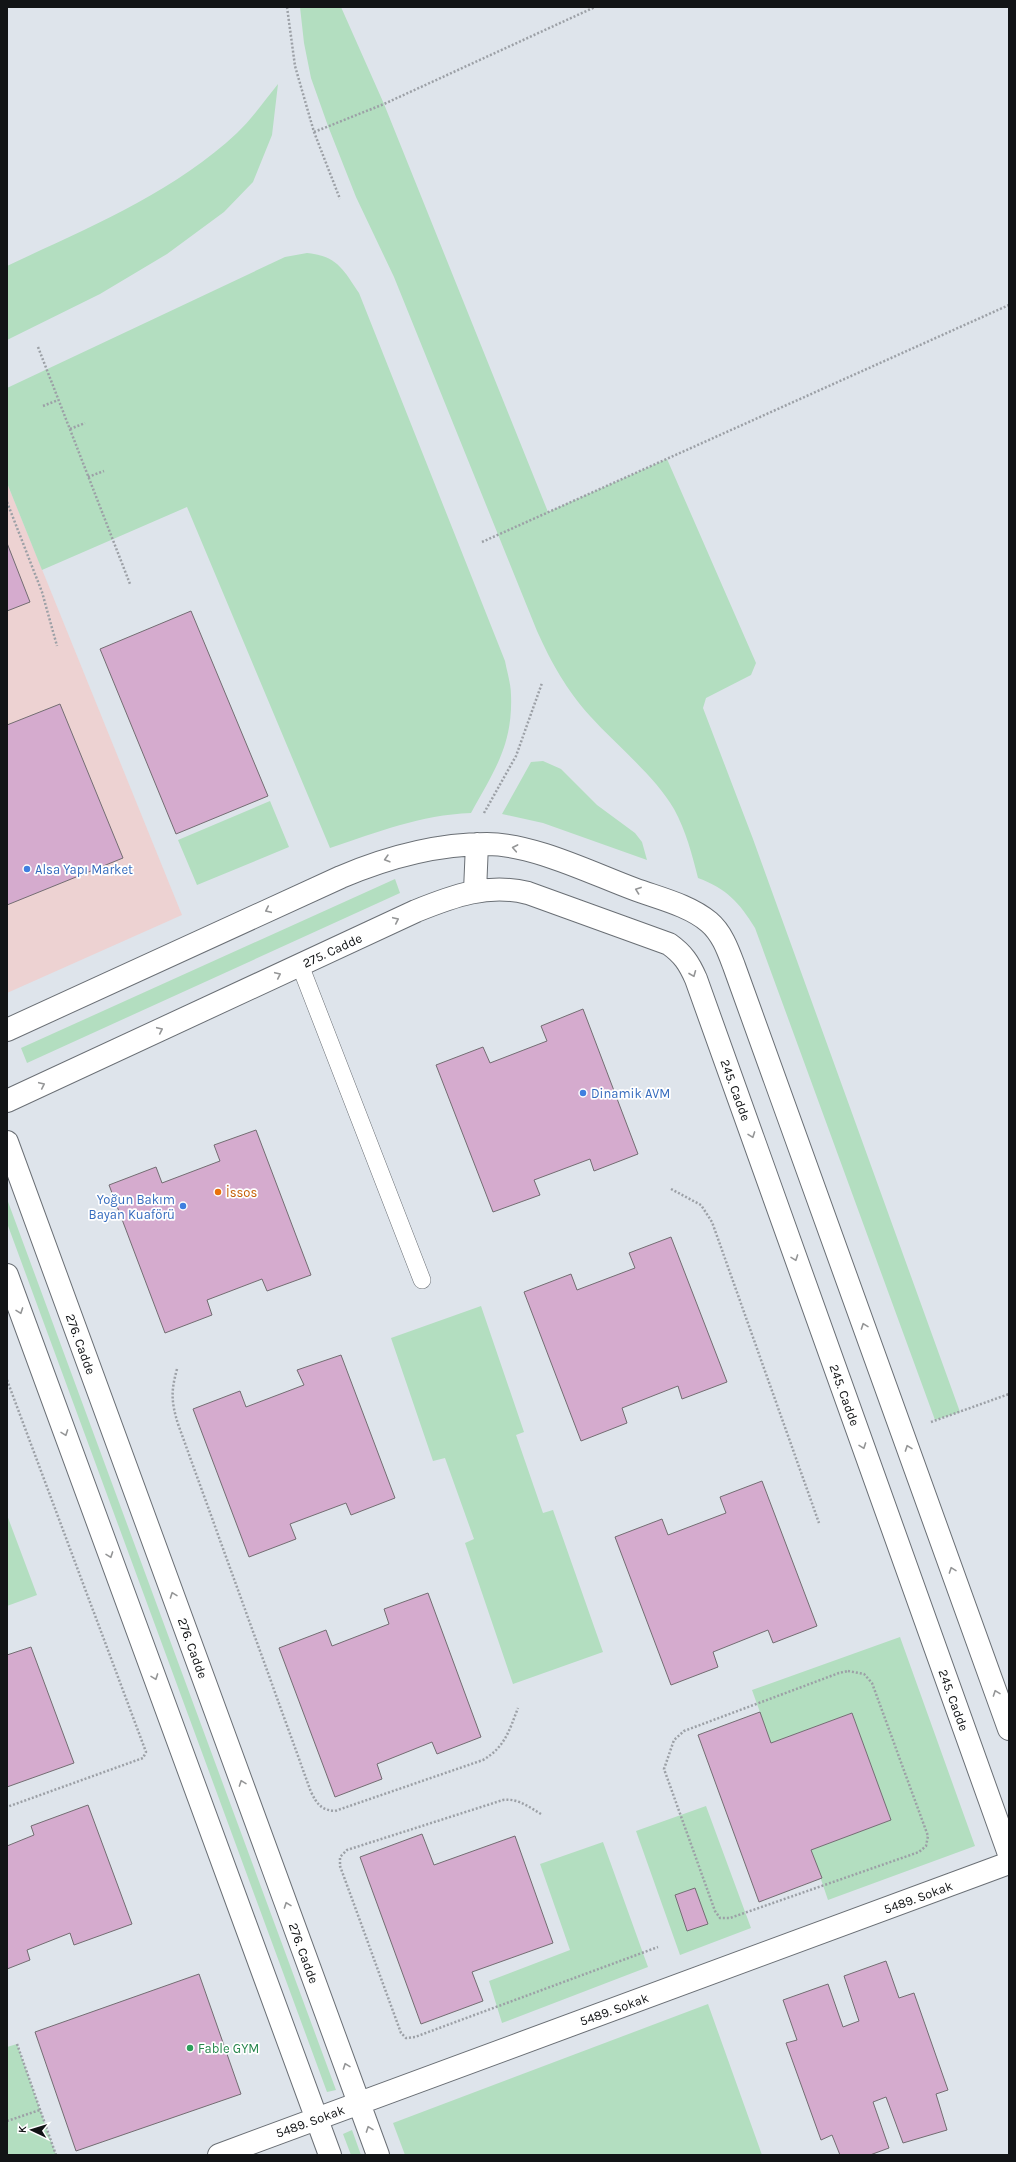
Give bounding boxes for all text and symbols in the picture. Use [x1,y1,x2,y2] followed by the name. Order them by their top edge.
[512,844,518,853] one-way arrow
[384,854,391,863] one-way arrow
[35,862,133,877] place label: Alsa Yapı Market
[22,864,32,874] marker: Alsa Yapı Market
[635,887,642,895] one-way arrow
[264,905,272,913] one-way arrow
[392,917,399,925] one-way arrow
[300,930,364,971] street label: 275. Cadde
[689,970,697,977] one-way arrow
[274,972,281,980] one-way arrow
[156,1027,164,1035] one-way arrow
[717,1057,754,1123] street label: 245. Cadde
[38,1082,46,1090] one-way arrow
[591,1086,670,1101] place label: Dinamik AVM
[578,1088,588,1098] marker: Dinamik AVM
[747,1132,755,1139] one-way arrow
[226,1185,257,1200] place label: İssos
[213,1187,223,1197] marker: İssos
[89,1192,175,1222] place label: Yoğun Bakım Bayan Kuaförü
[178,1201,188,1211] marker: Yoğun Bakım Bayan Kuaförü
[791,1254,799,1261] one-way arrow
[16,1308,24,1315] one-way arrow
[63,1312,99,1377] street label: 276. Cadde
[861,1322,869,1329] one-way arrow
[826,1362,863,1428] street label: 245. Cadde
[61,1430,69,1437] one-way arrow
[858,1442,867,1449] one-way arrow
[905,1444,913,1451] one-way arrow
[106,1552,114,1559] one-way arrow
[948,1567,957,1574] one-way arrow
[170,1592,178,1599] one-way arrow
[175,1616,211,1681] street label: 276. Cadde
[935,1667,972,1733] street label: 245. Cadde
[151,1674,159,1681] one-way arrow
[992,1689,1001,1696] one-way arrow
[239,1779,247,1786] one-way arrow
[882,1878,955,1917] street label: 5489. Sokak
[283,1901,292,1908] one-way arrow
[286,1921,322,1986] street label: 276. Cadde
[578,1990,651,2029] street label: 5489. Sokak
[198,2041,259,2056] place label: Fable GYM
[185,2043,195,2053] marker: Fable GYM
[343,2063,351,2070] one-way arrow
[274,2102,347,2141] street label: 5489. Sokak
[12,2110,52,2150] north arrow
[16,2124,29,2133] text: K
[365,2126,374,2133] one-way arrow

